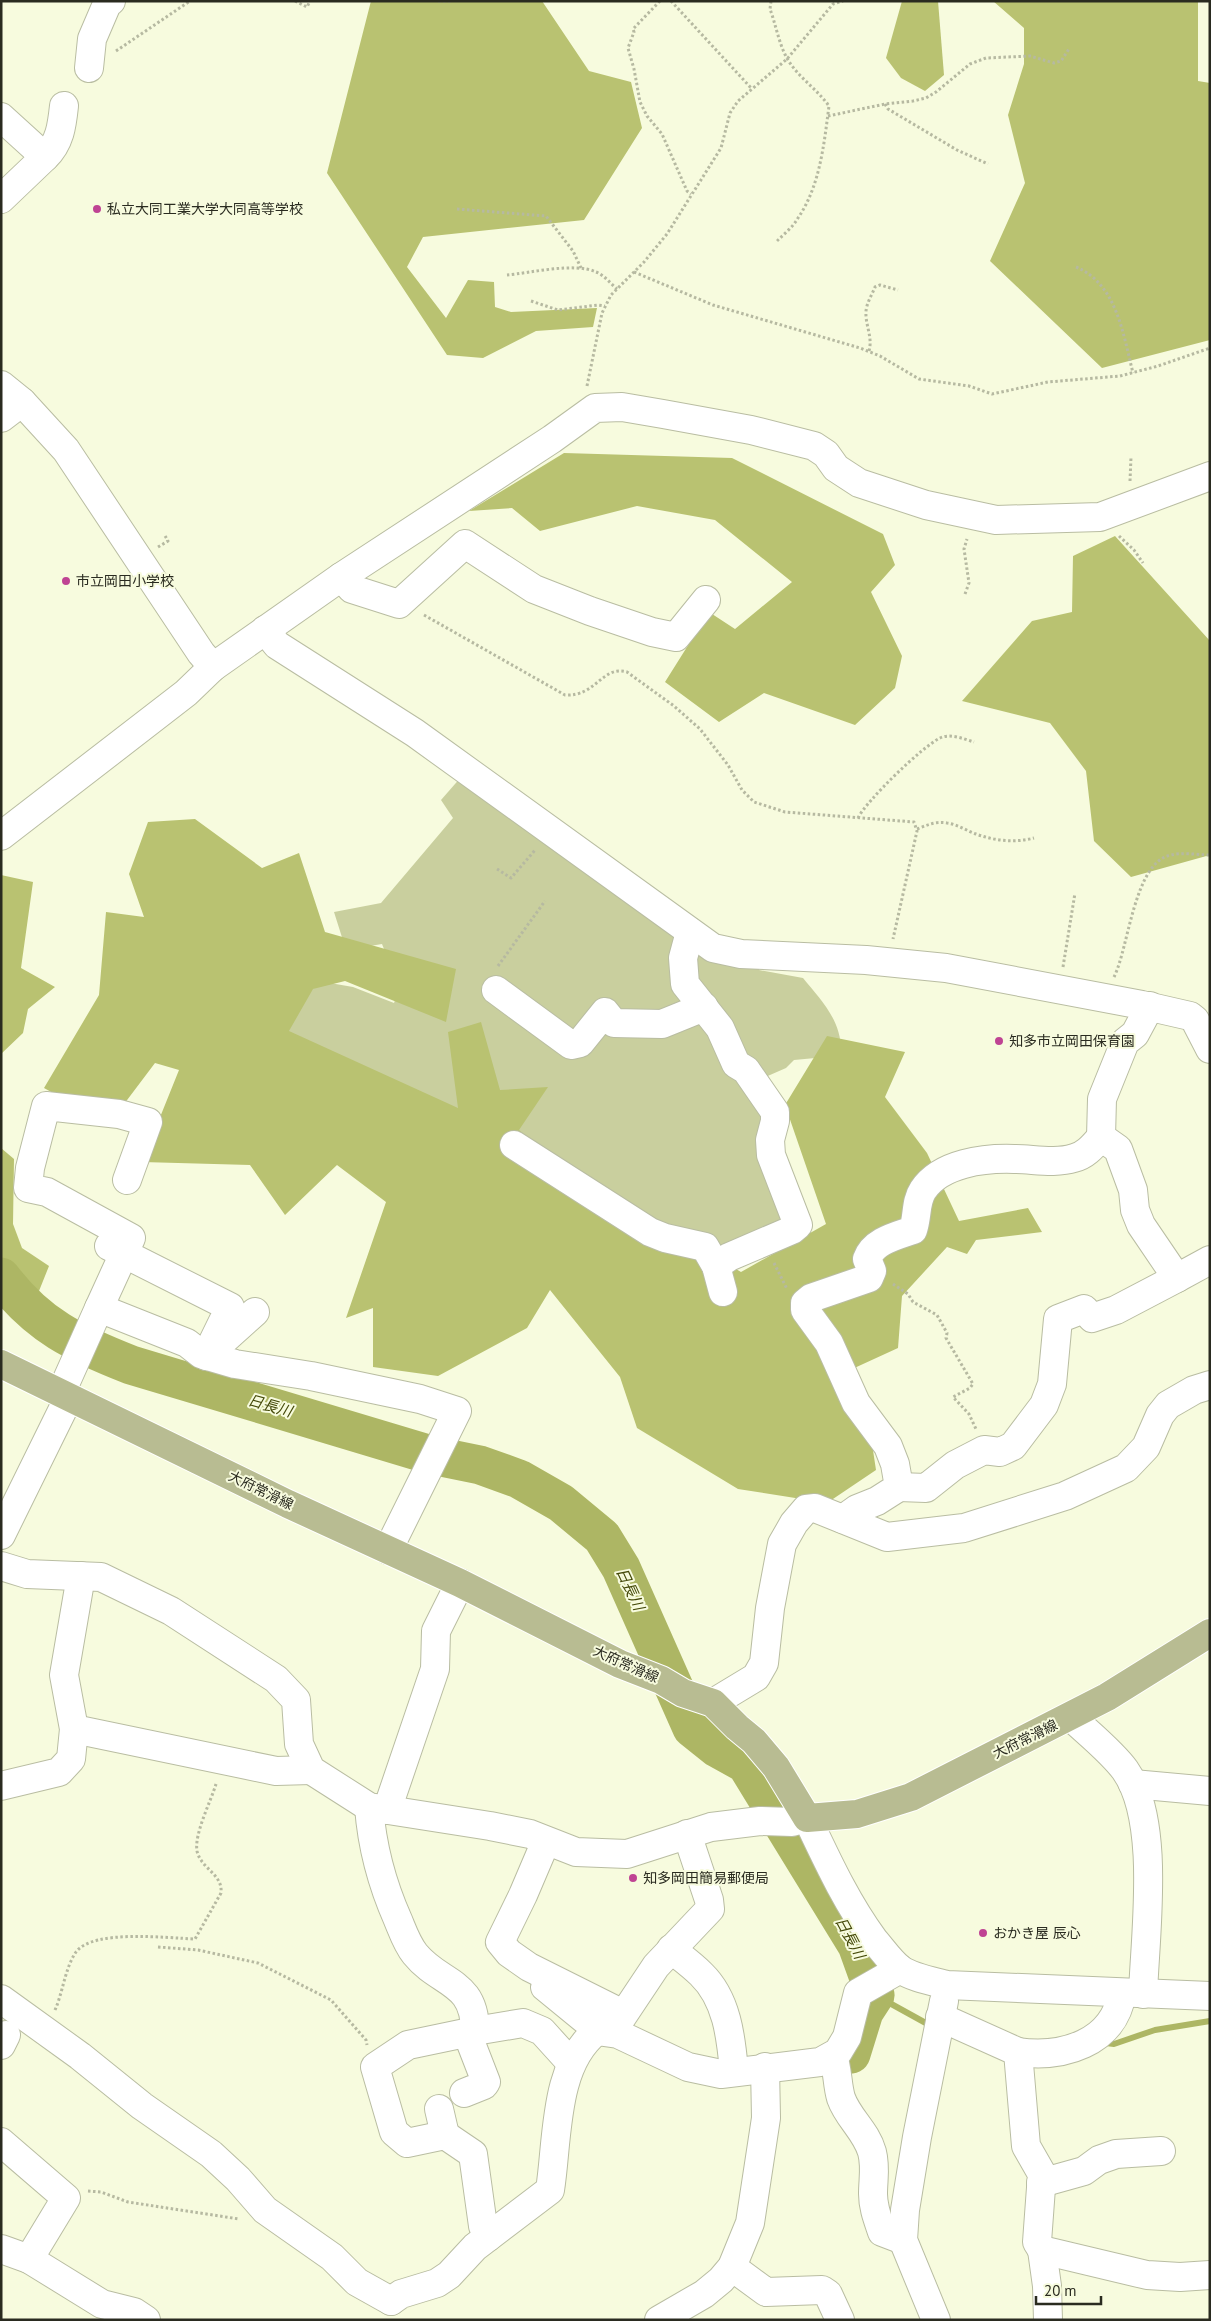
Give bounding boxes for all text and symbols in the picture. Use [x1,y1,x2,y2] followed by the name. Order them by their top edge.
[107,200,303,218] place label: 私立大同工業大学大同高等学校
[91,203,103,215] marker: 私立大同工業大学大同高等学校
[76,572,174,590] place label: 市立岡田小学校
[60,575,72,587] marker: 市立岡田小学校
[1009,1032,1135,1050] place label: 知多市立岡田保育園
[993,1035,1005,1047] marker: 知多市立岡田保育園
[246,1390,296,1421] water label: 日長川
[226,1467,296,1513] street label: 大府常滑線
[612,1564,649,1615] water label: 日長川
[590,1642,662,1686] street label: 大府常滑線
[990,1716,1060,1762] street label: 大府常滑線
[643,1869,769,1887] place label: 知多岡田簡易郵便局
[627,1872,639,1884] marker: 知多岡田簡易郵便局
[831,1913,870,1964] water label: 日長川
[993,1924,1081,1942] place label: おかき屋 辰心
[977,1927,989,1939] marker: おかき屋 辰心
[1036,2274,1101,2306] scale bar
[1044,2281,1077,2300] text: 20 m

